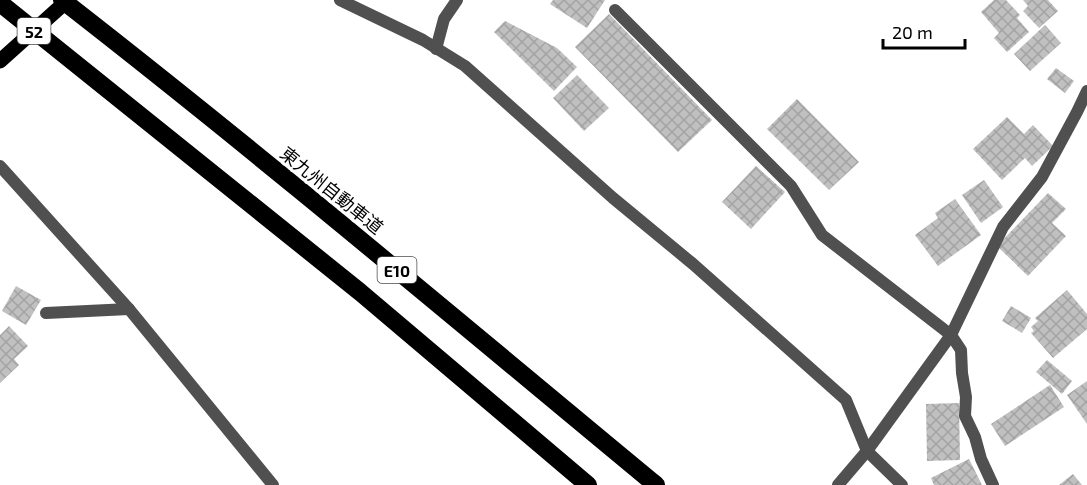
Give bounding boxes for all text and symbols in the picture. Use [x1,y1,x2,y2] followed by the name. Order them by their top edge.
[883,12,966,50] scale bar
[18,18,51,44] road number: 52
[892,21,933,43] text: 20 m
[276,142,388,238] street label: 東九州自動車道
[378,257,416,283] road number: E10

